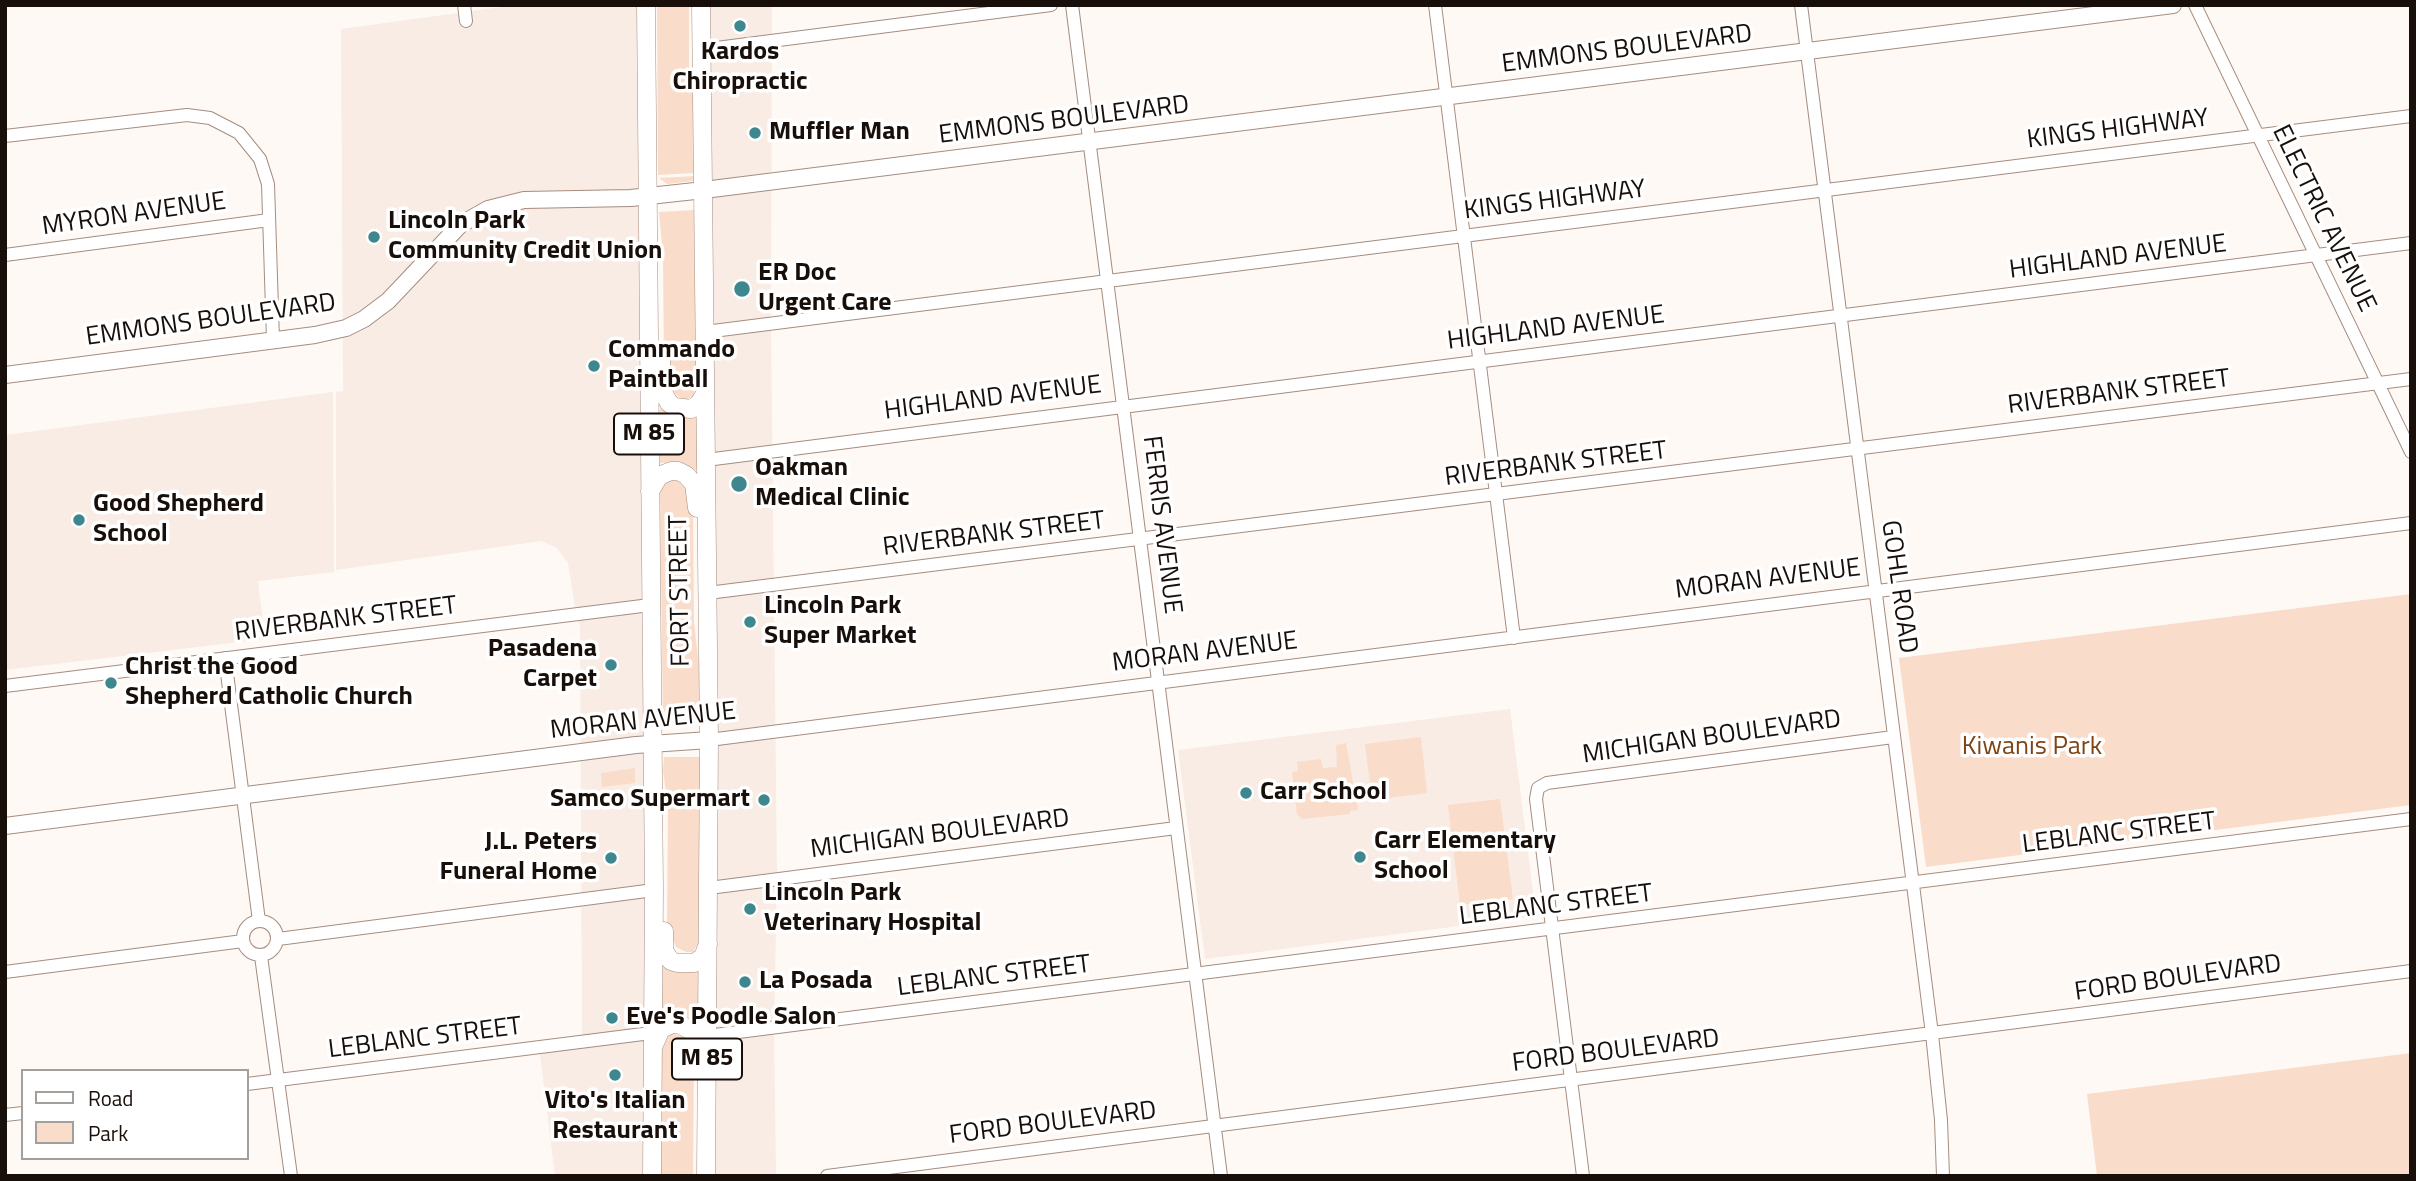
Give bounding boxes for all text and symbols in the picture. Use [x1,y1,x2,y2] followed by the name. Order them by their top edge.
[732,18,748,34] marker: Kardos Chiropractic
[1500,19,1754,81] street label: EMMONS BOULEVARD
[672,37,808,98] place label: Kardos Chiropractic
[937,90,1191,152] street label: EMMONS BOULEVARD
[2025,103,2211,157] street label: KINGS HIGHWAY
[769,117,910,149] place label: Muffler Man
[2264,120,2382,318] street label: ELECTRIC AVENUE
[747,125,763,141] marker: Muffler Man
[1462,174,1648,228] street label: KINGS HIGHWAY
[40,187,228,243] street label: MYRON AVENUE
[388,206,662,268] place label: Lincoln Park Community Credit Union
[366,229,382,245] marker: Lincoln Park Community Credit Union
[2008,229,2228,287] street label: HIGHLAND AVENUE
[758,258,892,320] place label: ER Doc Urgent Care
[732,279,752,299] marker: ER Doc Urgent Care
[84,288,338,354] street label: EMMONS BOULEVARD
[1446,300,1666,358] street label: HIGHLAND AVENUE
[608,335,735,396] place label: Commando Paintball
[586,358,602,374] marker: Commando Paintball
[2006,364,2232,422] street label: RIVERBANK STREET
[883,370,1103,428] street label: HIGHLAND AVENUE
[614,414,684,454] road number: M 85
[1135,434,1187,616] street label: FERRIS AVENUE
[1443,436,1669,494] street label: RIVERBANK STREET
[755,453,910,514] place label: Oakman Medical Clinic
[729,474,749,494] marker: Oakman Medical Clinic
[93,489,264,550] place label: Good Shepherd School
[881,506,1107,564] street label: RIVERBANK STREET
[71,512,87,528] marker: Good Shepherd School
[664,515,698,667] street label: FORT STREET
[1873,518,1923,656] street label: GOHL ROAD
[1673,553,1863,607] street label: MORAN AVENUE
[233,591,459,649] street label: RIVERBANK STREET
[764,591,916,652] place label: Lincoln Park Super Market
[742,614,758,630] marker: Lincoln Park Super Market
[1110,626,1300,680] street label: MORAN AVENUE
[488,634,597,696] place label: Pasadena Carpet
[125,652,413,714] place label: Christ the Good Shepherd Catholic Church
[603,657,619,673] marker: Pasadena Carpet
[103,675,119,691] marker: Christ the Good Shepherd Catholic Church
[549,697,737,747] street label: MORAN AVENUE
[1581,704,1843,772] street label: MICHIGAN BOULEVARD
[1962,732,2102,764] park label: Kiwanis Park
[1260,777,1387,809] place label: Carr School
[550,784,750,816] place label: Samco Supermart
[1238,785,1254,801] marker: Carr School
[756,792,772,808] marker: Samco Supermart
[809,804,1071,866] street label: MICHIGAN BOULEVARD
[2021,807,2217,861] street label: LEBLANC STREET
[1374,826,1556,888] place label: Carr Elementary School
[439,827,597,888] place label: J.L. Peters Funeral Home
[1352,849,1368,865] marker: Carr Elementary School
[603,850,619,866] marker: J.L. Peters Funeral Home
[764,878,982,940] place label: Lincoln Park Veterinary Hospital
[1458,879,1654,933] street label: LEBLANC STREET
[742,901,758,917] marker: Lincoln Park Veterinary Hospital
[2073,949,2283,1009] street label: FORD BOULEVARD
[896,950,1092,1004] street label: LEBLANC STREET
[759,966,873,998] place label: La Posada
[737,974,753,990] marker: La Posada
[626,1002,836,1034] place label: Eve's Poodle Salon
[604,1010,620,1026] marker: Eve's Poodle Salon
[327,1012,523,1066] street label: LEBLANC STREET
[1511,1024,1721,1080] street label: FORD BOULEVARD
[672,1038,742,1079] road number: M 85
[607,1067,623,1083] marker: Vito's Italian Restaurant
[21,1069,248,1160] legend
[88,1082,133,1114] text: Road
[544,1086,686,1148] place label: Vito's Italian Restaurant
[948,1096,1158,1152] street label: FORD BOULEVARD
[88,1117,128,1149] text: Park

